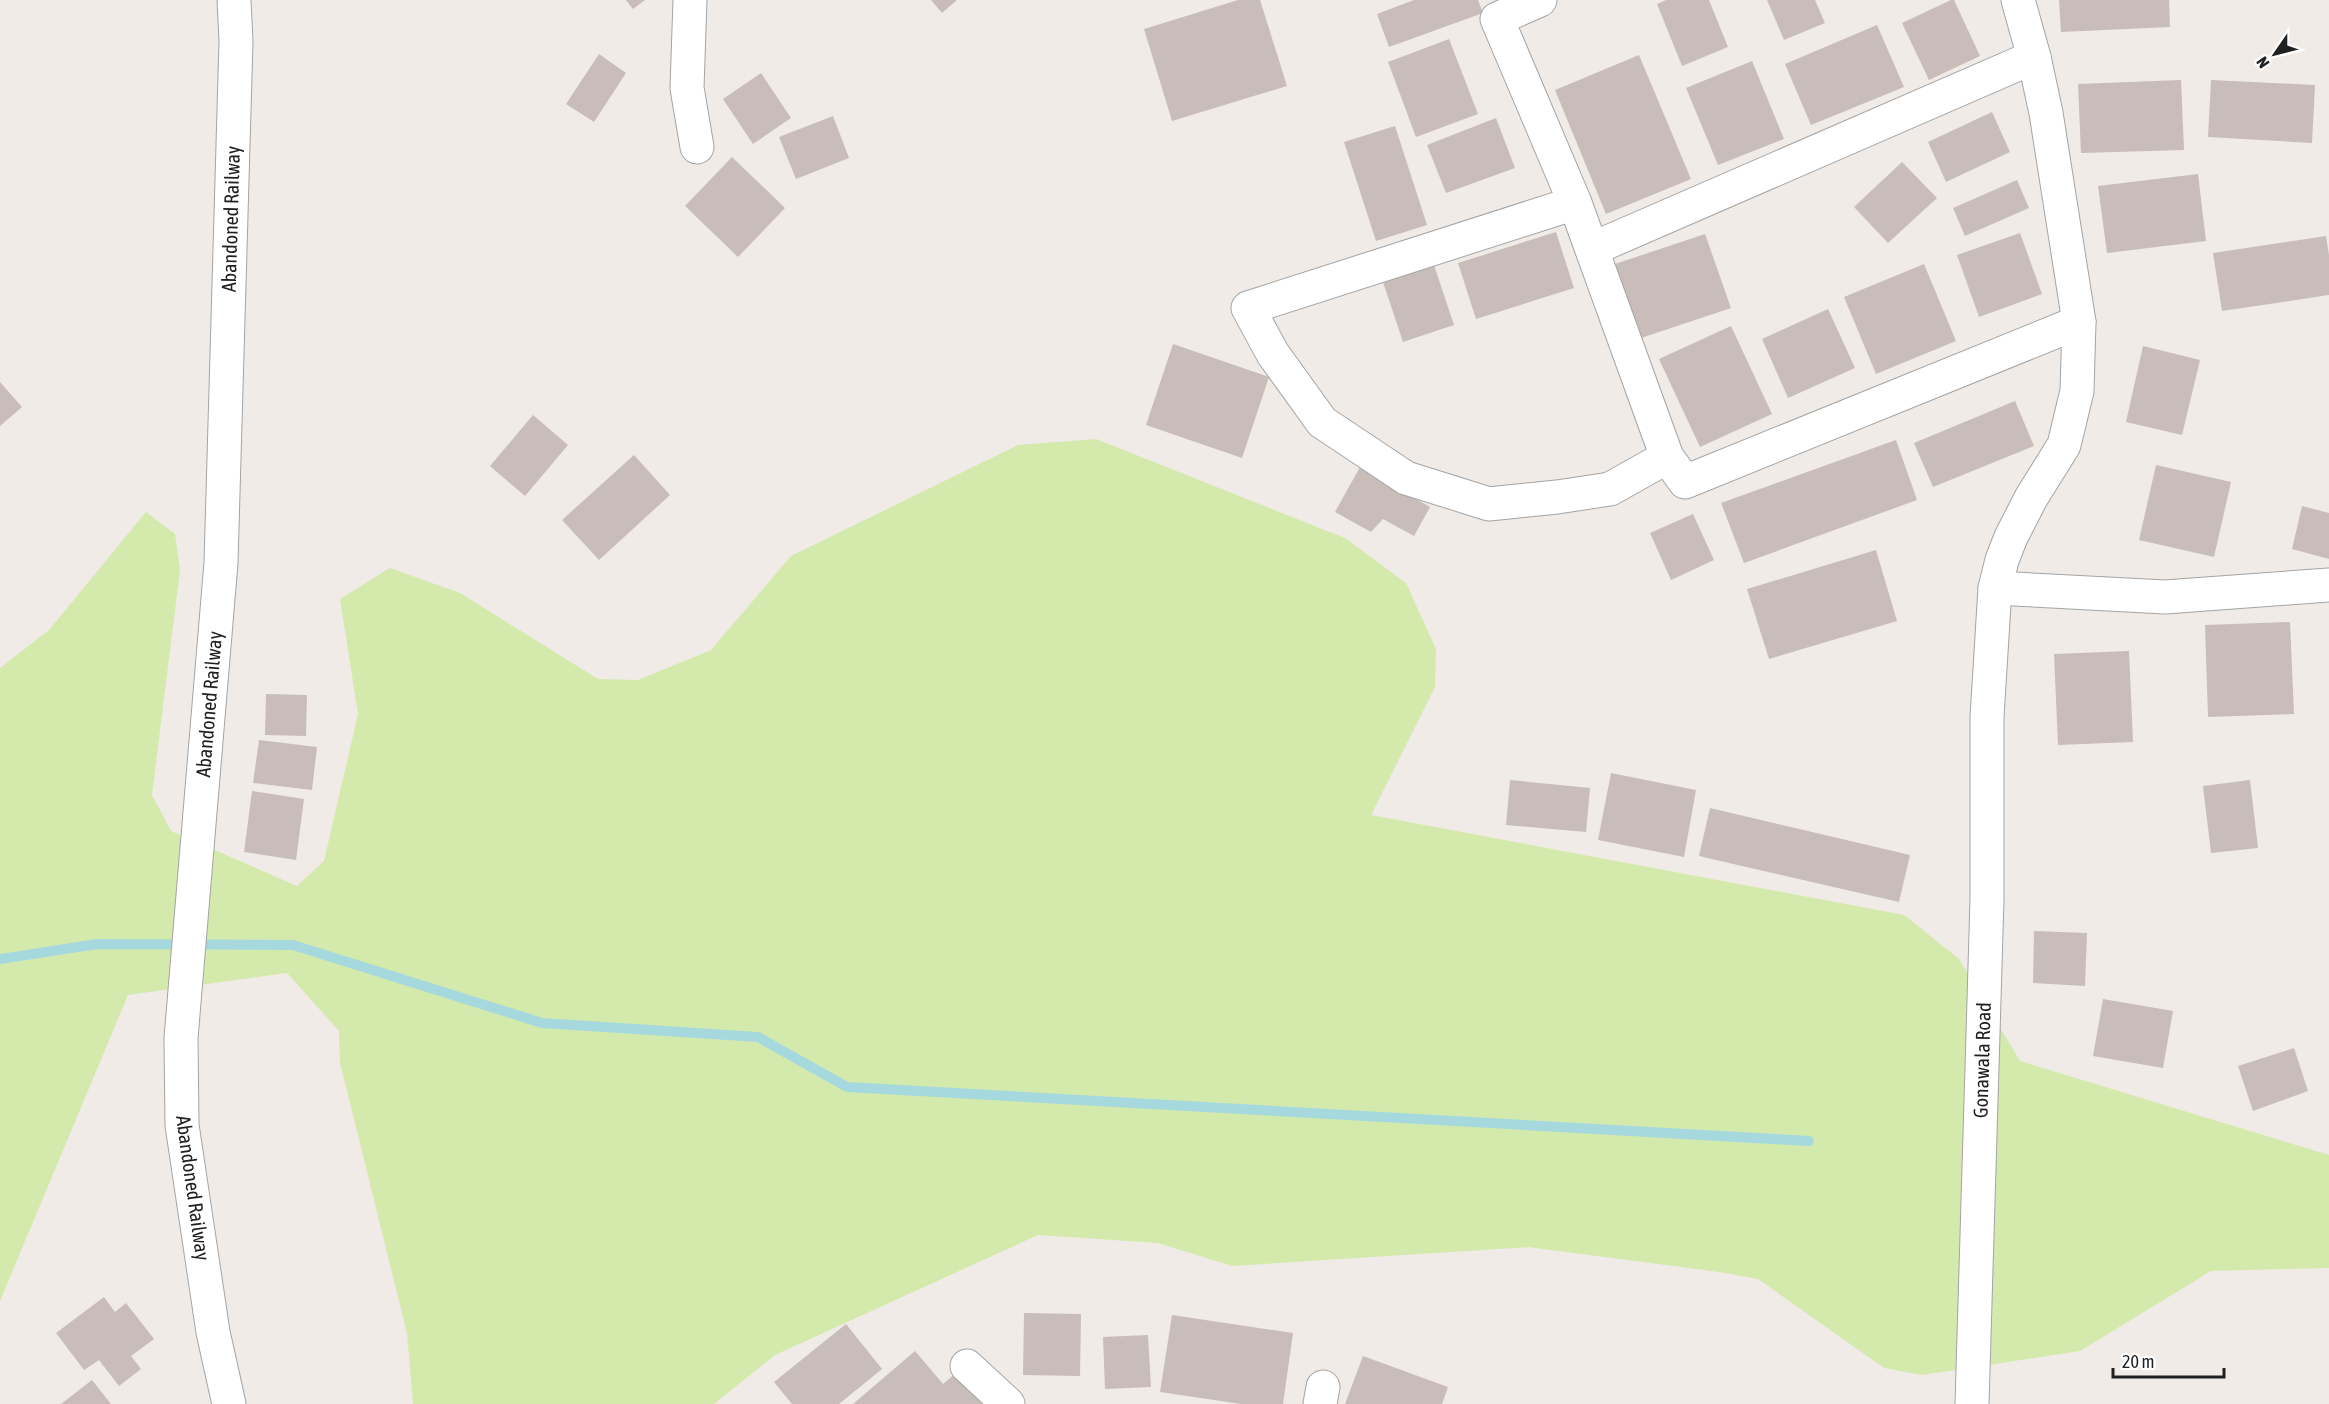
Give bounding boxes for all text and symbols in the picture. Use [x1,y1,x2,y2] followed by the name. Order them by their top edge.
[2245,24,2305,84] north arrow
[2253,54,2273,72] text: N
[217,145,244,292] street label: Abandoned Railway
[191,630,226,778] street label: Abandoned Railway
[1969,1002,1995,1118] street label: Gonawala Road
[172,1114,215,1262] street label: Abandoned Railway
[2113,1341,2224,1379] scale bar
[2122,1351,2154,1372] text: 20 m

